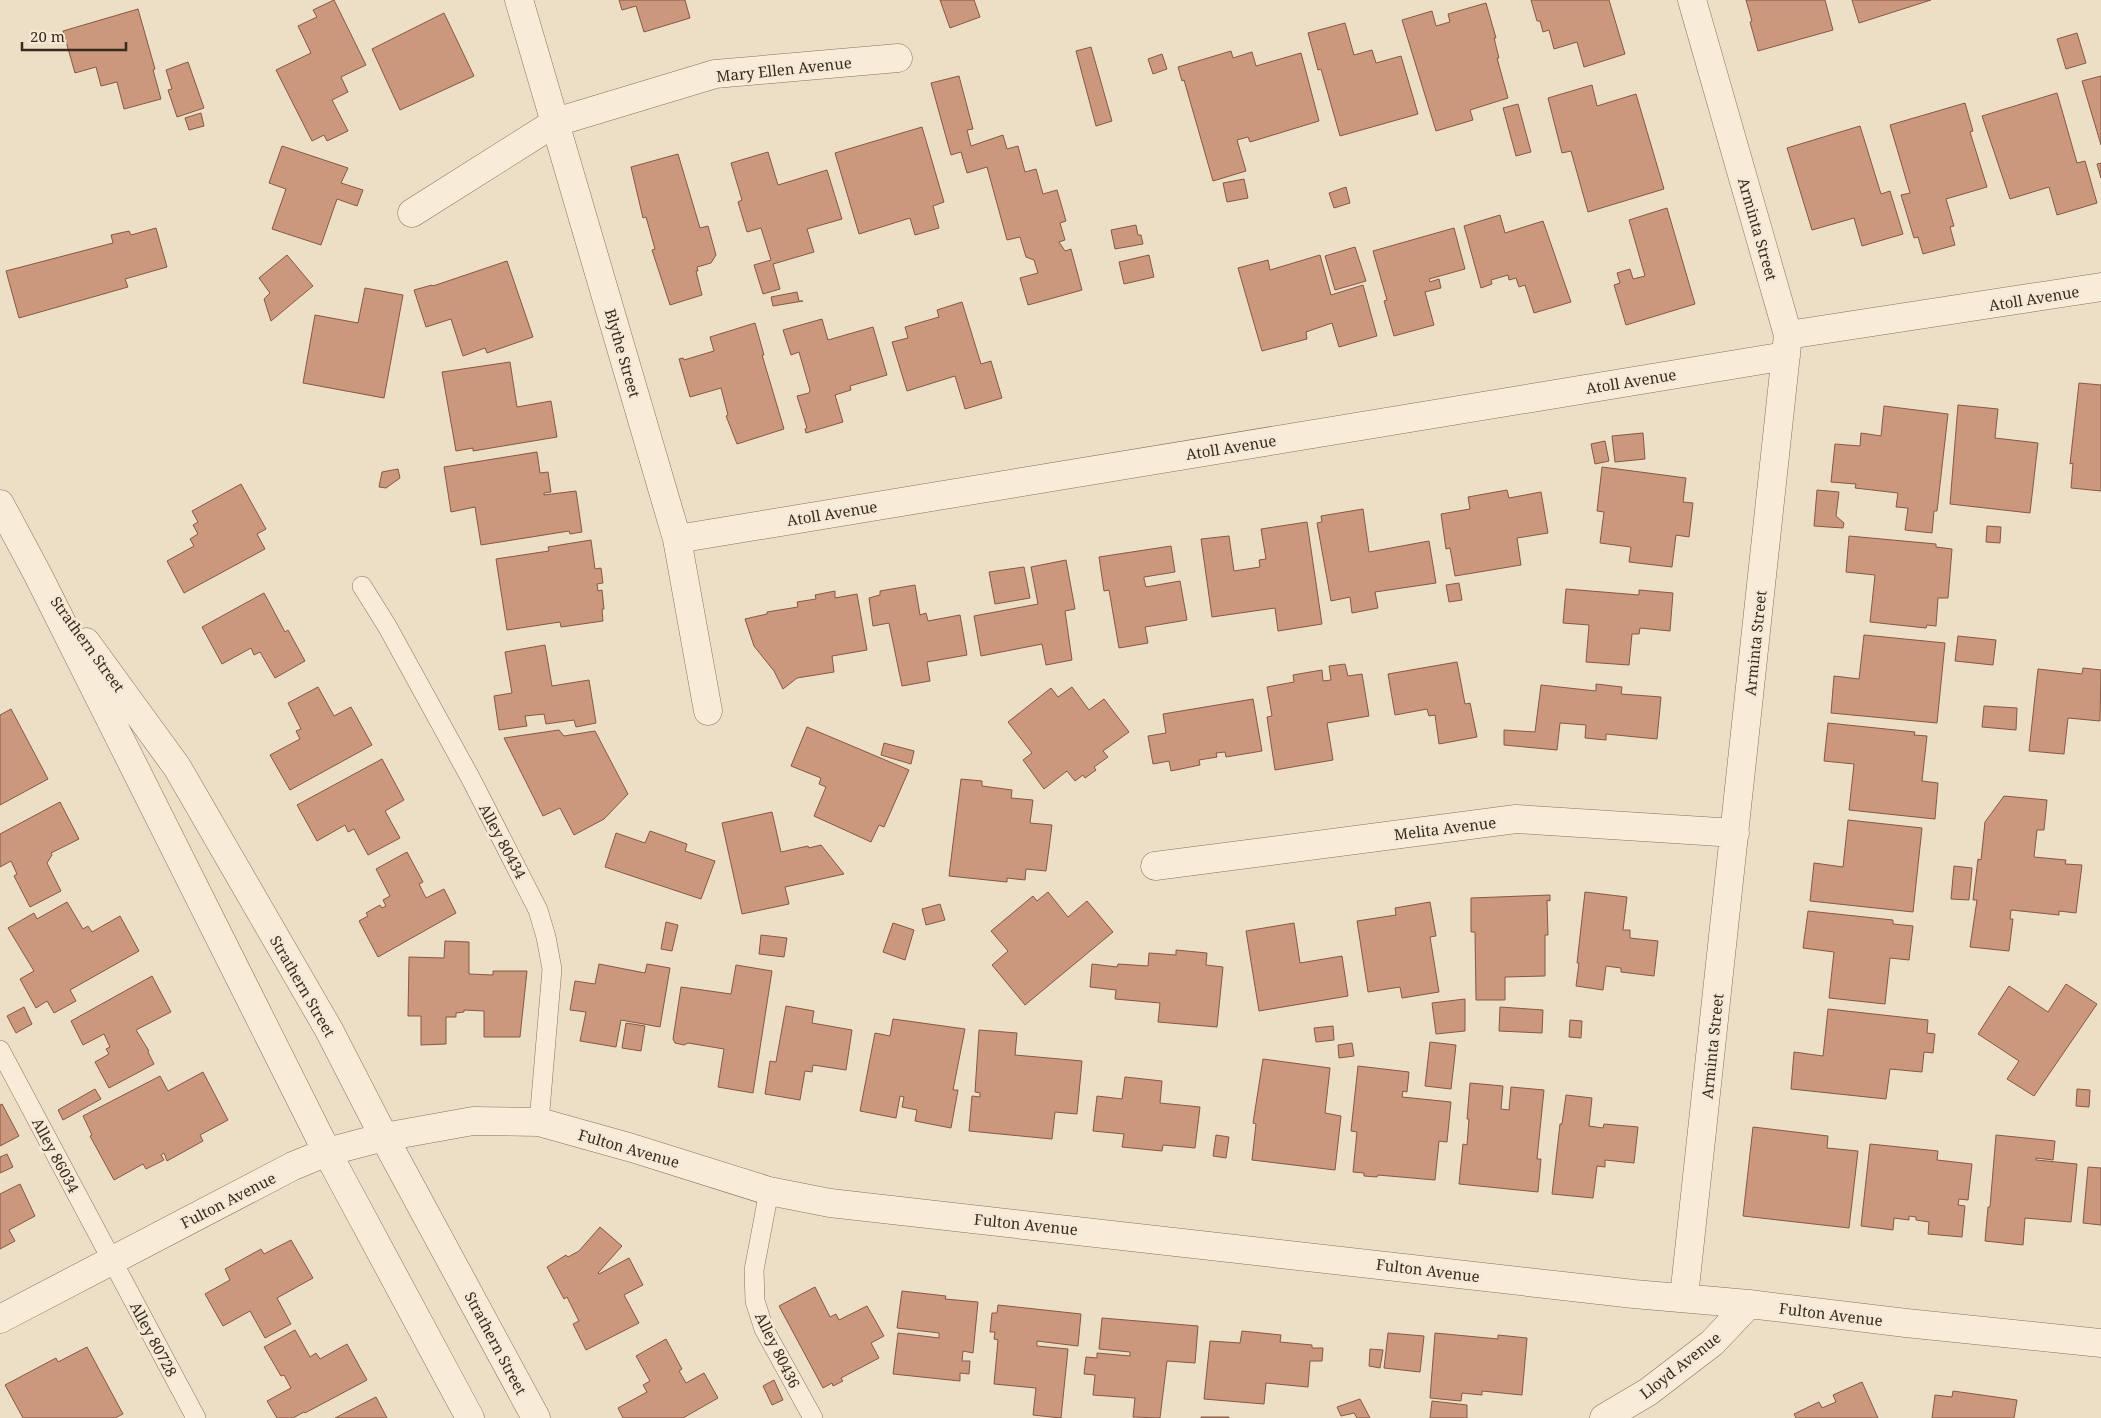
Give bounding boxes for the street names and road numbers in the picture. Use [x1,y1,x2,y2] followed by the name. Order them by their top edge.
[715,52,853,86] street label: Mary Ellen Avenue
[1734,175,1782,283] street label: Arminta Street
[1987,281,2081,315] street label: Atoll Avenue
[601,306,645,400] street label: Blythe Street
[1584,364,1678,398] street label: Atoll Avenue
[1184,430,1278,464] street label: Atoll Avenue
[785,496,879,530] street label: Atoll Avenue
[1740,589,1770,697] street label: Arminta Street
[46,592,130,696] street label: Strathern Street
[475,800,531,883] street label: Alley 80434
[1393,812,1497,844] street label: Melita Avenue
[266,932,340,1040] street label: Strathern Street
[1697,992,1727,1100] street label: Arminta Street
[28,1114,84,1197] street label: Alley 86034
[576,1124,682,1172] street label: Fulton Avenue
[177,1167,279,1233] street label: Fulton Avenue
[973,1209,1079,1239] street label: Fulton Avenue
[1375,1254,1481,1286] street label: Fulton Avenue
[460,1288,532,1398] street label: Strathern Street
[126,1298,182,1380] street label: Alley 80728
[1778,1298,1884,1330] street label: Fulton Avenue
[751,1309,805,1391] street label: Alley 80436
[1635,1327,1725,1403] street label: Lloyd Avenue

